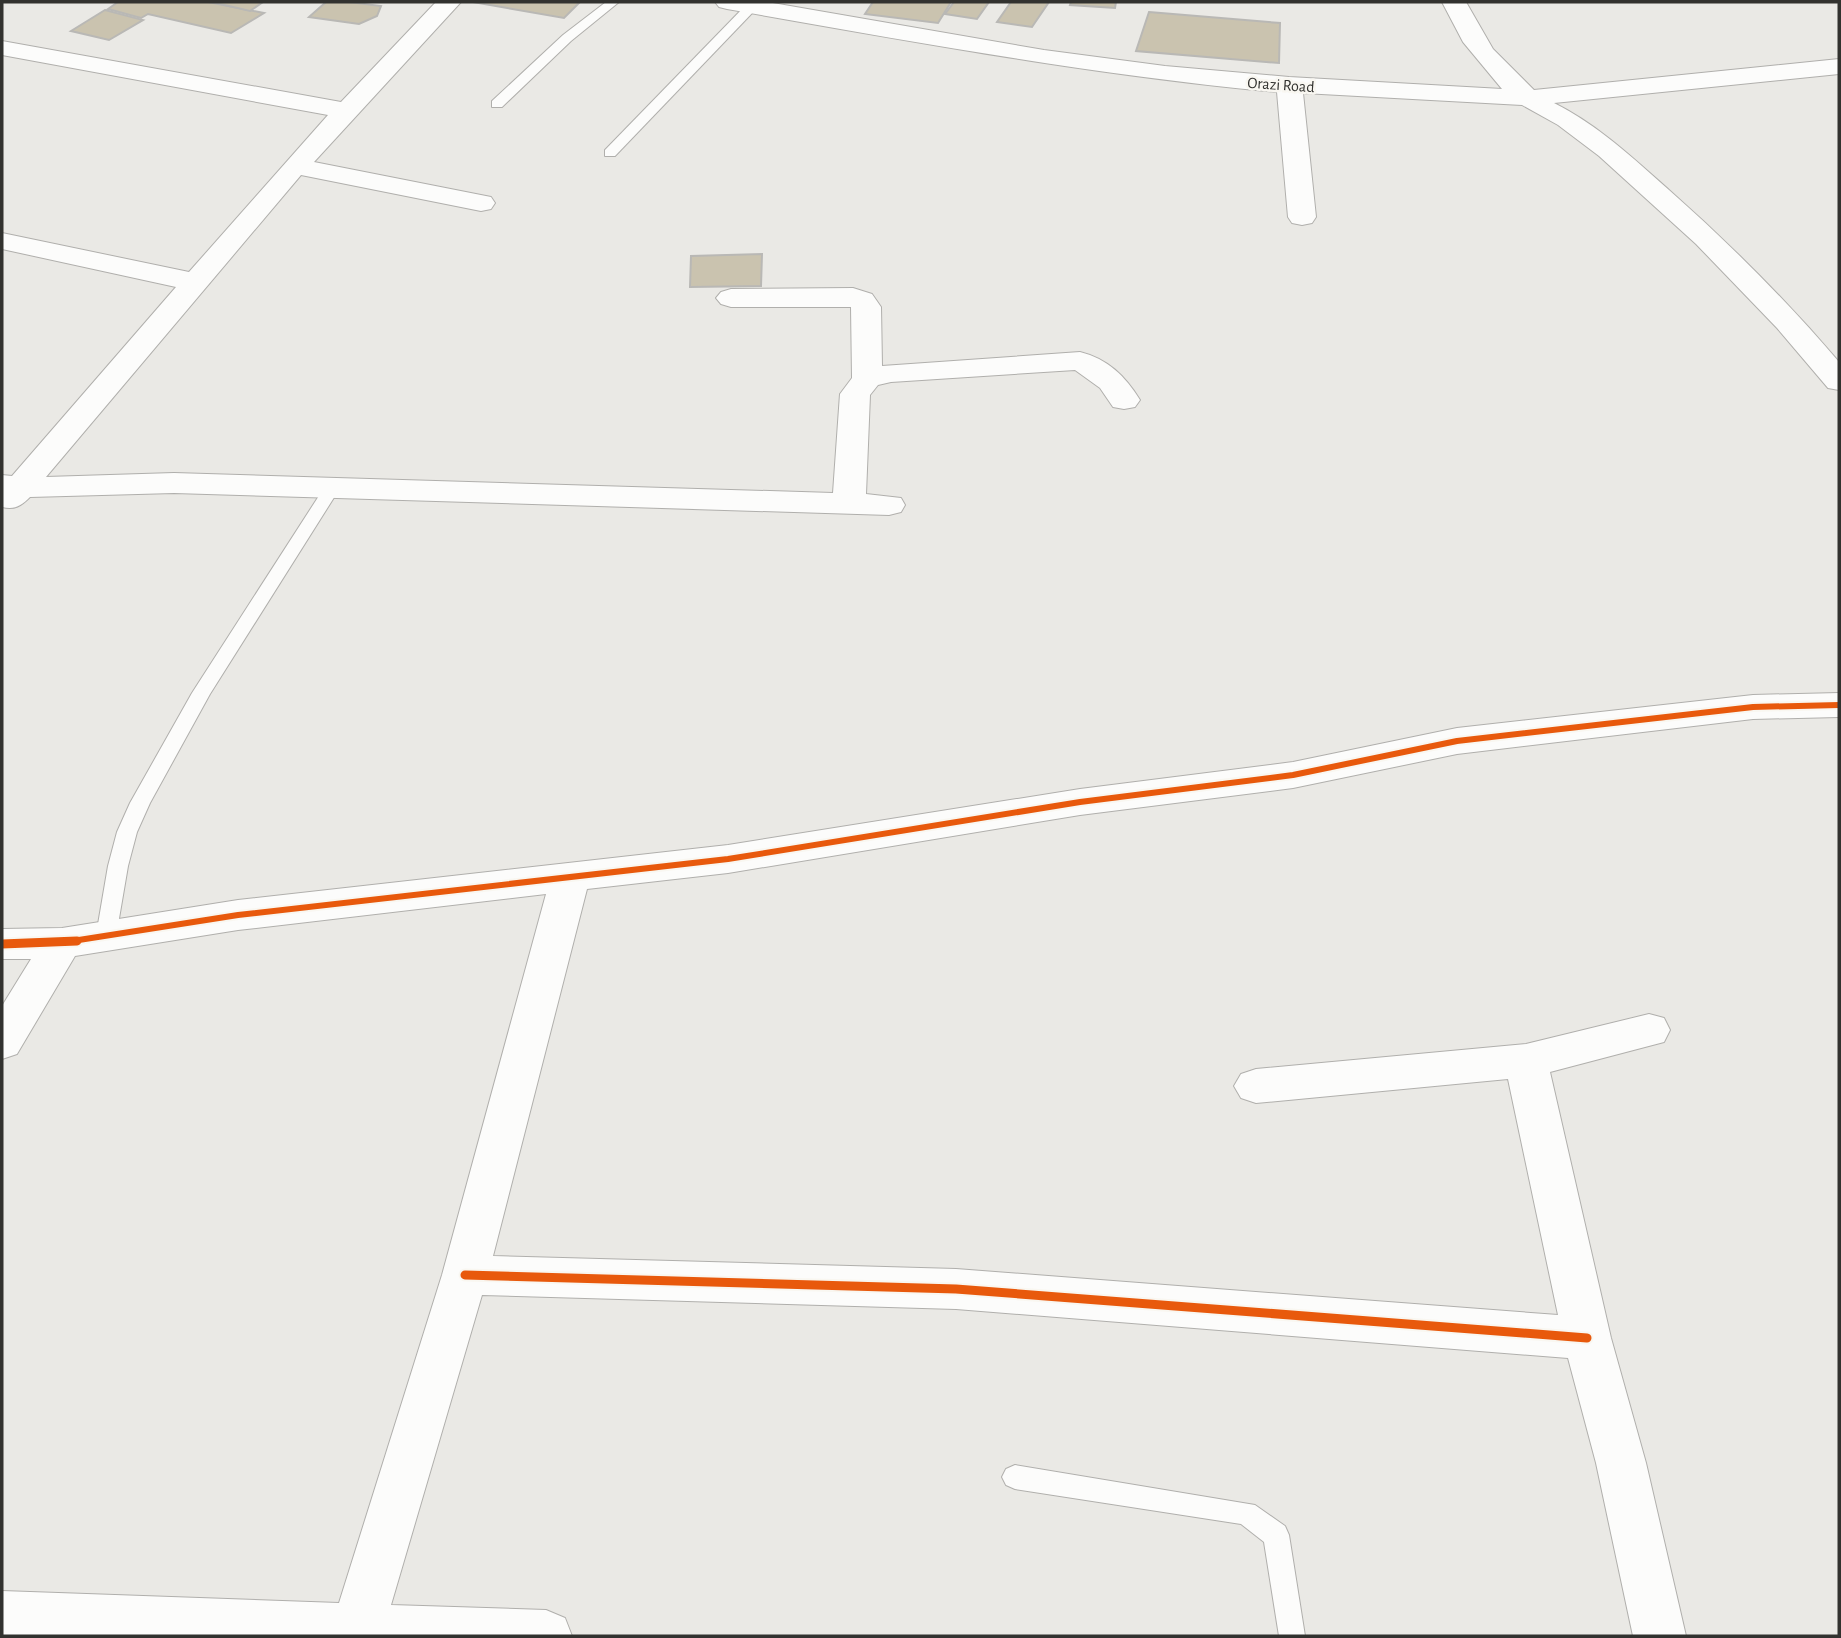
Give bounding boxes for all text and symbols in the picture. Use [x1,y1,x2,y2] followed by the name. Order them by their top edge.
[1247,75,1315,95] street label: Orazi Road

